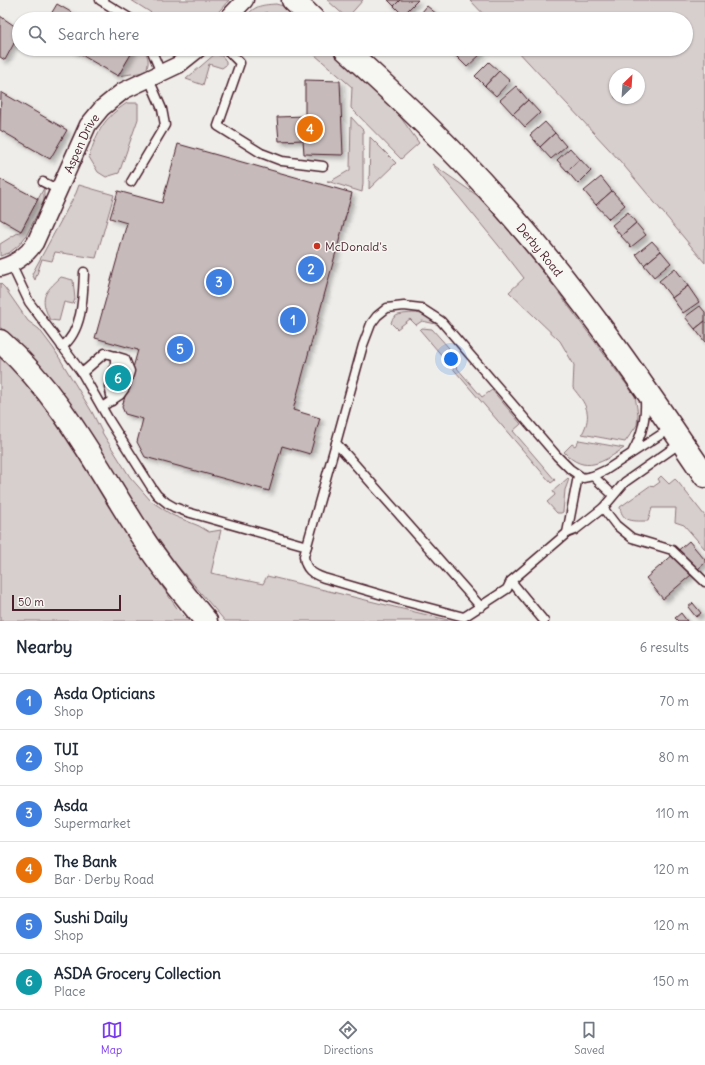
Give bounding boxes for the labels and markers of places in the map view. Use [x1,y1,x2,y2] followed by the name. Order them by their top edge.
[297,114,323,144] pin: 4
[325,239,387,254] place label: McDonald's
[312,241,322,251] marker: McDonald's
[298,254,324,284] pin: 2
[206,267,232,297] pin: 3
[280,305,306,335] pin: 1
[167,334,193,364] pin: 5
[105,363,131,393] pin: 6

